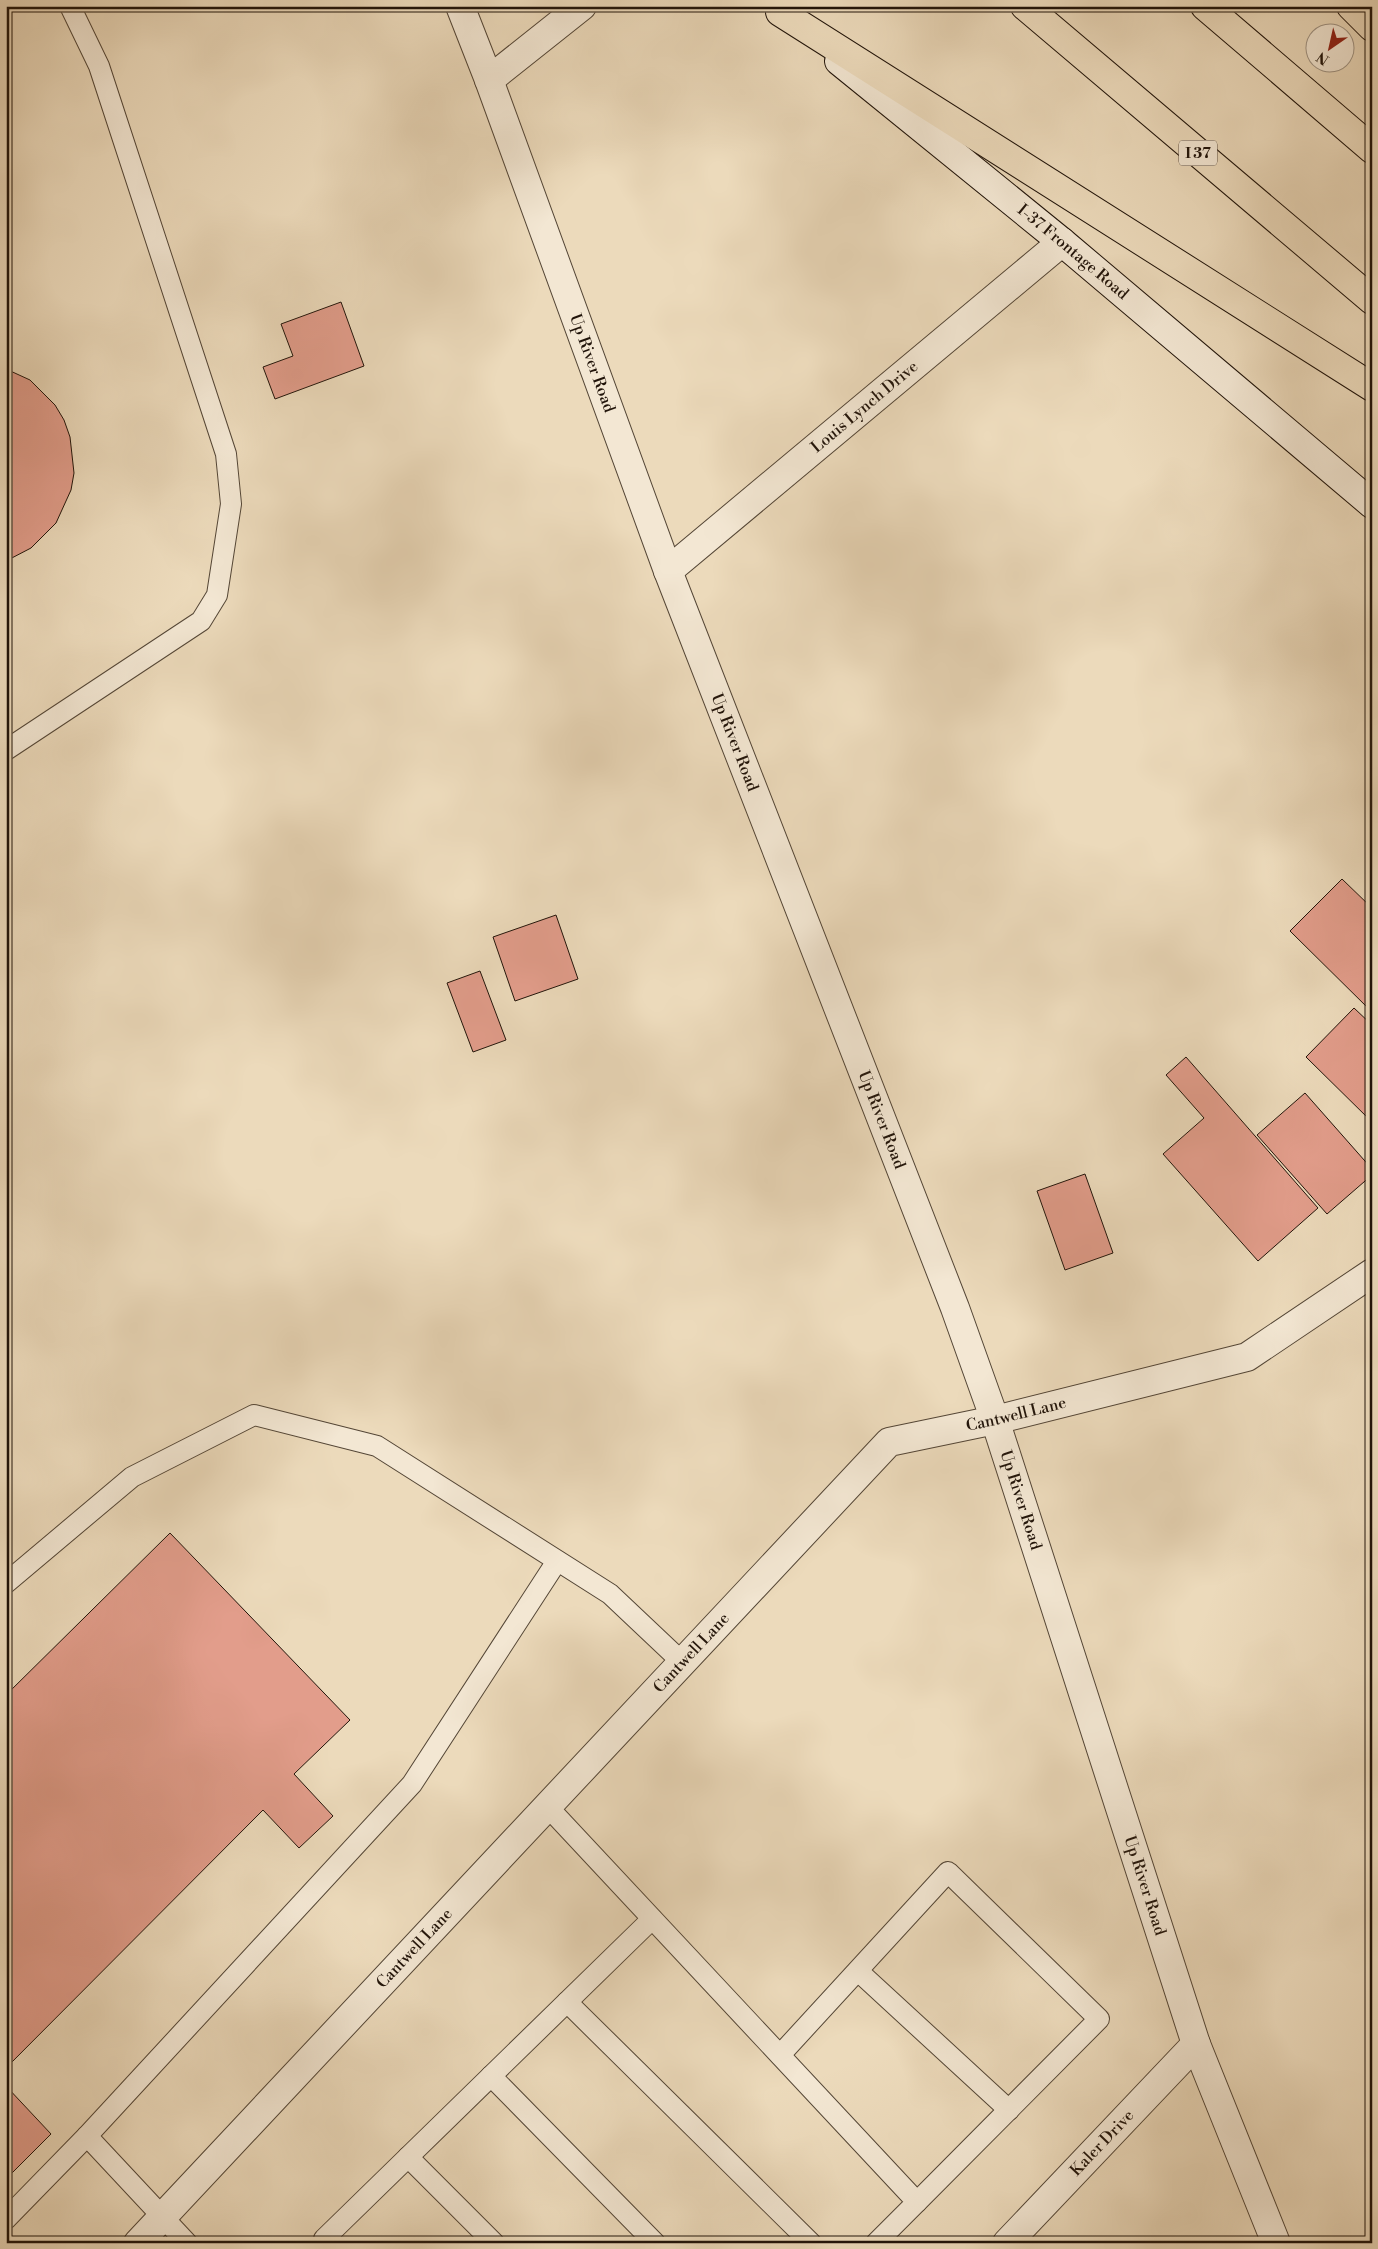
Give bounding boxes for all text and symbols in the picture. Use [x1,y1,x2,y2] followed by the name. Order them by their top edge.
[1306,22,1356,72] north arrow
[1314,47,1333,69] text: N
[1179,140,1217,166] road number: I 37
[1013,200,1133,304] street label: I-37 Frontage Road
[565,311,619,415] street label: Up River Road
[807,356,922,457] street label: Louis Lynch Drive
[707,690,763,794] street label: Up River Road
[854,1068,910,1172] street label: Up River Road
[964,1393,1068,1436] street label: Cantwell Lane
[995,1448,1046,1552] street label: Up River Road
[649,1609,734,1697] street label: Cantwell Lane
[1120,1833,1170,1938] street label: Up River Road
[372,1904,457,1992] street label: Cantwell Lane
[1066,2106,1138,2180] street label: Kaler Drive

